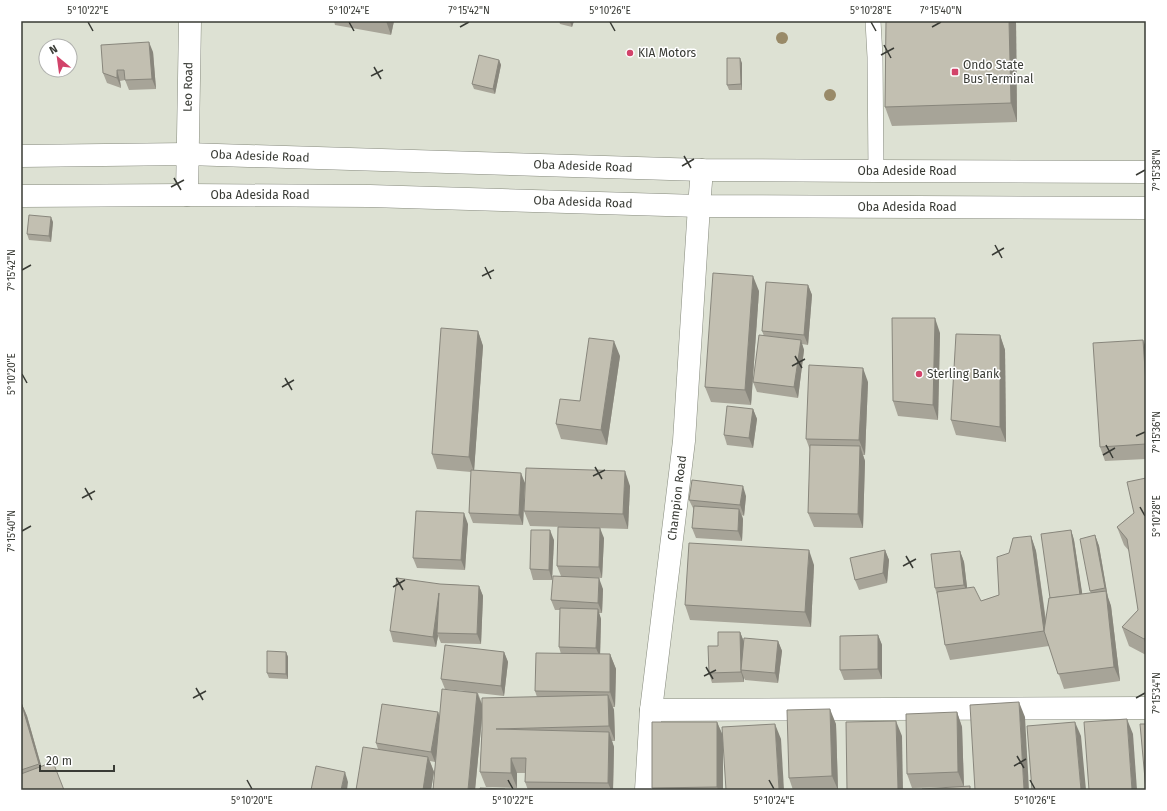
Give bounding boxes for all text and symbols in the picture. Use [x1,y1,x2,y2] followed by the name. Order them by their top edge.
[67,5,109,17] text: 5°10'22"E
[329,5,369,17] text: 5°10'24"E
[448,5,490,17] text: 7°15'42"N
[589,5,631,17] text: 5°10'26"E
[850,5,892,17] text: 5°10'28"E
[920,5,962,17] text: 7°15'40"N
[38,38,78,78] north arrow
[47,42,60,57] text: N
[638,46,697,60] place label: KIA Motors
[625,48,635,58] marker: KIA Motors
[963,58,1034,86] place label: Ondo State Bus Terminal
[181,62,195,112] street label: Leo Road
[950,67,960,77] marker: Ondo State Bus Terminal
[210,147,310,165] street label: Oba Adeside Road
[1151,149,1163,191] text: 7°15'38"N
[533,157,633,175] street label: Oba Adeside Road
[857,164,957,178] street label: Oba Adeside Road
[210,188,310,202] street label: Oba Adesida Road
[533,193,633,211] street label: Oba Adesida Road
[857,200,957,214] street label: Oba Adesida Road
[6,249,18,291] text: 7°15'42"N
[6,353,18,395] text: 5°10'20"E
[927,367,1000,381] place label: Sterling Bank
[914,369,924,379] marker: Sterling Bank
[1151,411,1163,453] text: 7°15'36"N
[665,455,689,541] street label: Champion Road
[1151,495,1163,537] text: 5°10'28"E
[6,510,18,552] text: 7°15'40"N
[1151,672,1163,714] text: 7°15'34"N
[40,747,114,773] scale bar
[46,754,72,768] text: 20 m
[231,795,273,807] text: 5°10'20"E
[492,795,534,807] text: 5°10'22"E
[754,795,794,807] text: 5°10'24"E
[1014,795,1056,807] text: 5°10'26"E

